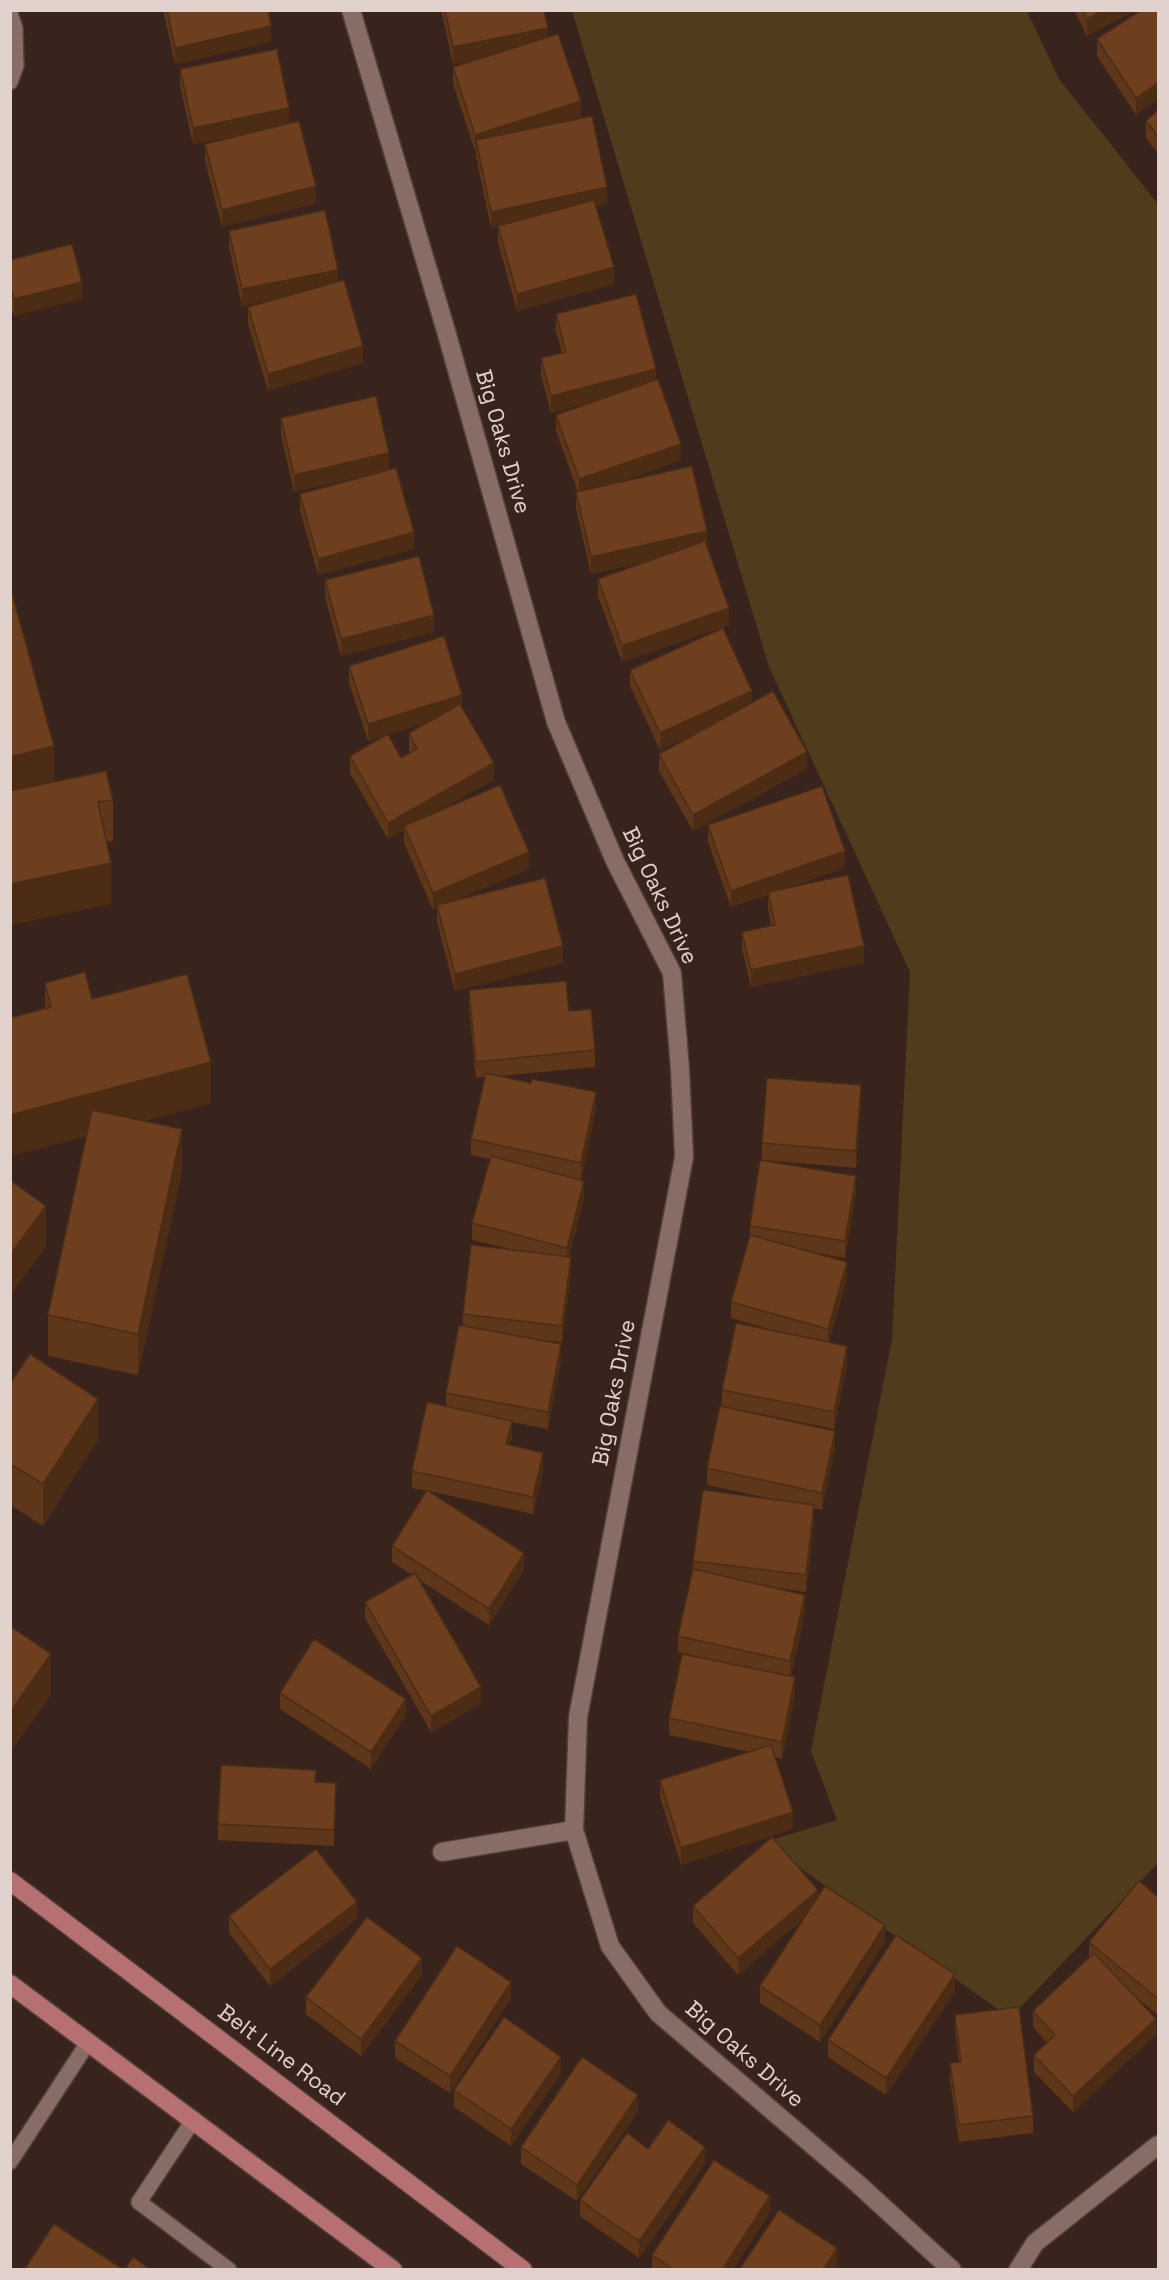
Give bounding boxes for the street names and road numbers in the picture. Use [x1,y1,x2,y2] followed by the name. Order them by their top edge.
[469,367,535,517] street label: Big Oaks Drive
[616,823,702,969] street label: Big Oaks Drive
[588,1318,642,1468] street label: Big Oaks Drive
[679,1996,809,2114] street label: Big Oaks Drive
[212,2000,350,2112] street label: Belt Line Road

